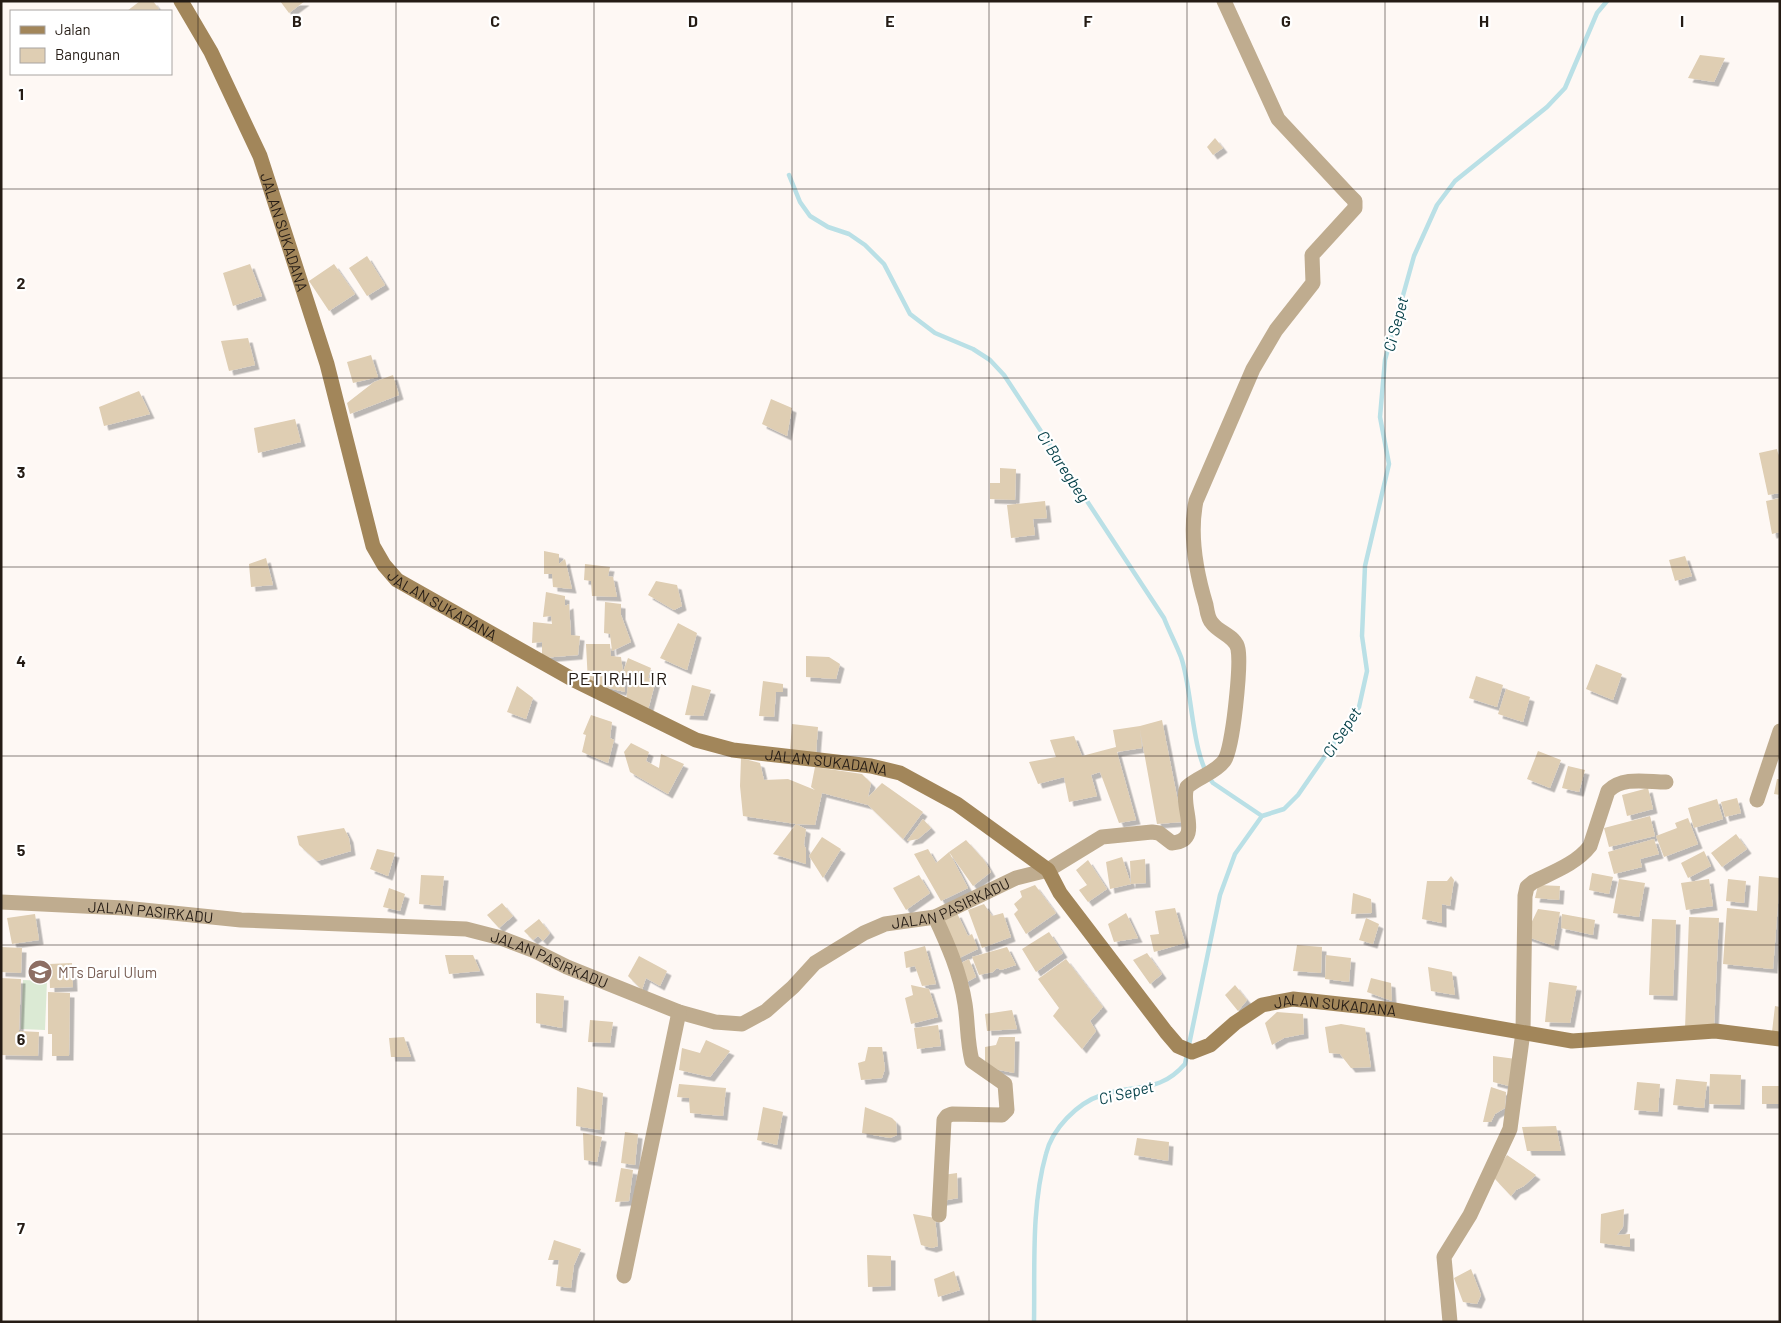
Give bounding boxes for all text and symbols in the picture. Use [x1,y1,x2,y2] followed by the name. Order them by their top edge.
[10,10,172,75] legend
[292,11,302,30] text: B
[490,11,500,30] text: C
[688,11,698,30] text: D
[885,11,895,30] text: E
[1084,11,1093,30] text: F
[1281,11,1291,30] text: G
[1479,11,1489,30] text: H
[1680,11,1684,30] text: I
[55,20,91,38] text: Jalan
[55,45,120,63] text: Bangunan
[18,84,24,103] text: 1
[257,170,312,294] street label: JALAN SUKADANA
[17,273,26,292] text: 2
[1379,294,1412,354] water label: Ci Sepet
[1034,427,1094,505] water label: Ci Baregbeg
[17,462,25,481] text: 3
[384,567,500,644] street label: JALAN SUKADANA
[16,651,26,670] text: 4
[568,667,668,689] district label: PETIRHILIR
[1318,703,1364,761] water label: Ci Sepet
[764,745,890,779] street label: JALAN SUKADANA
[17,840,26,859] text: 5
[890,873,1013,932] street label: JALAN PASIRKADU
[88,897,214,926] street label: JALAN PASIRKADU
[489,927,611,992] street label: JALAN PASIRKADU
[27,959,53,985] school or university icon: MTs Darul Ulum
[58,963,157,981] place label: MTs Darul Ulum
[1272,990,1397,1019] street label: JALAN SUKADANA
[17,1029,26,1048] text: 6
[1096,1076,1156,1108] water label: Ci Sepet
[17,1218,25,1237] text: 7

